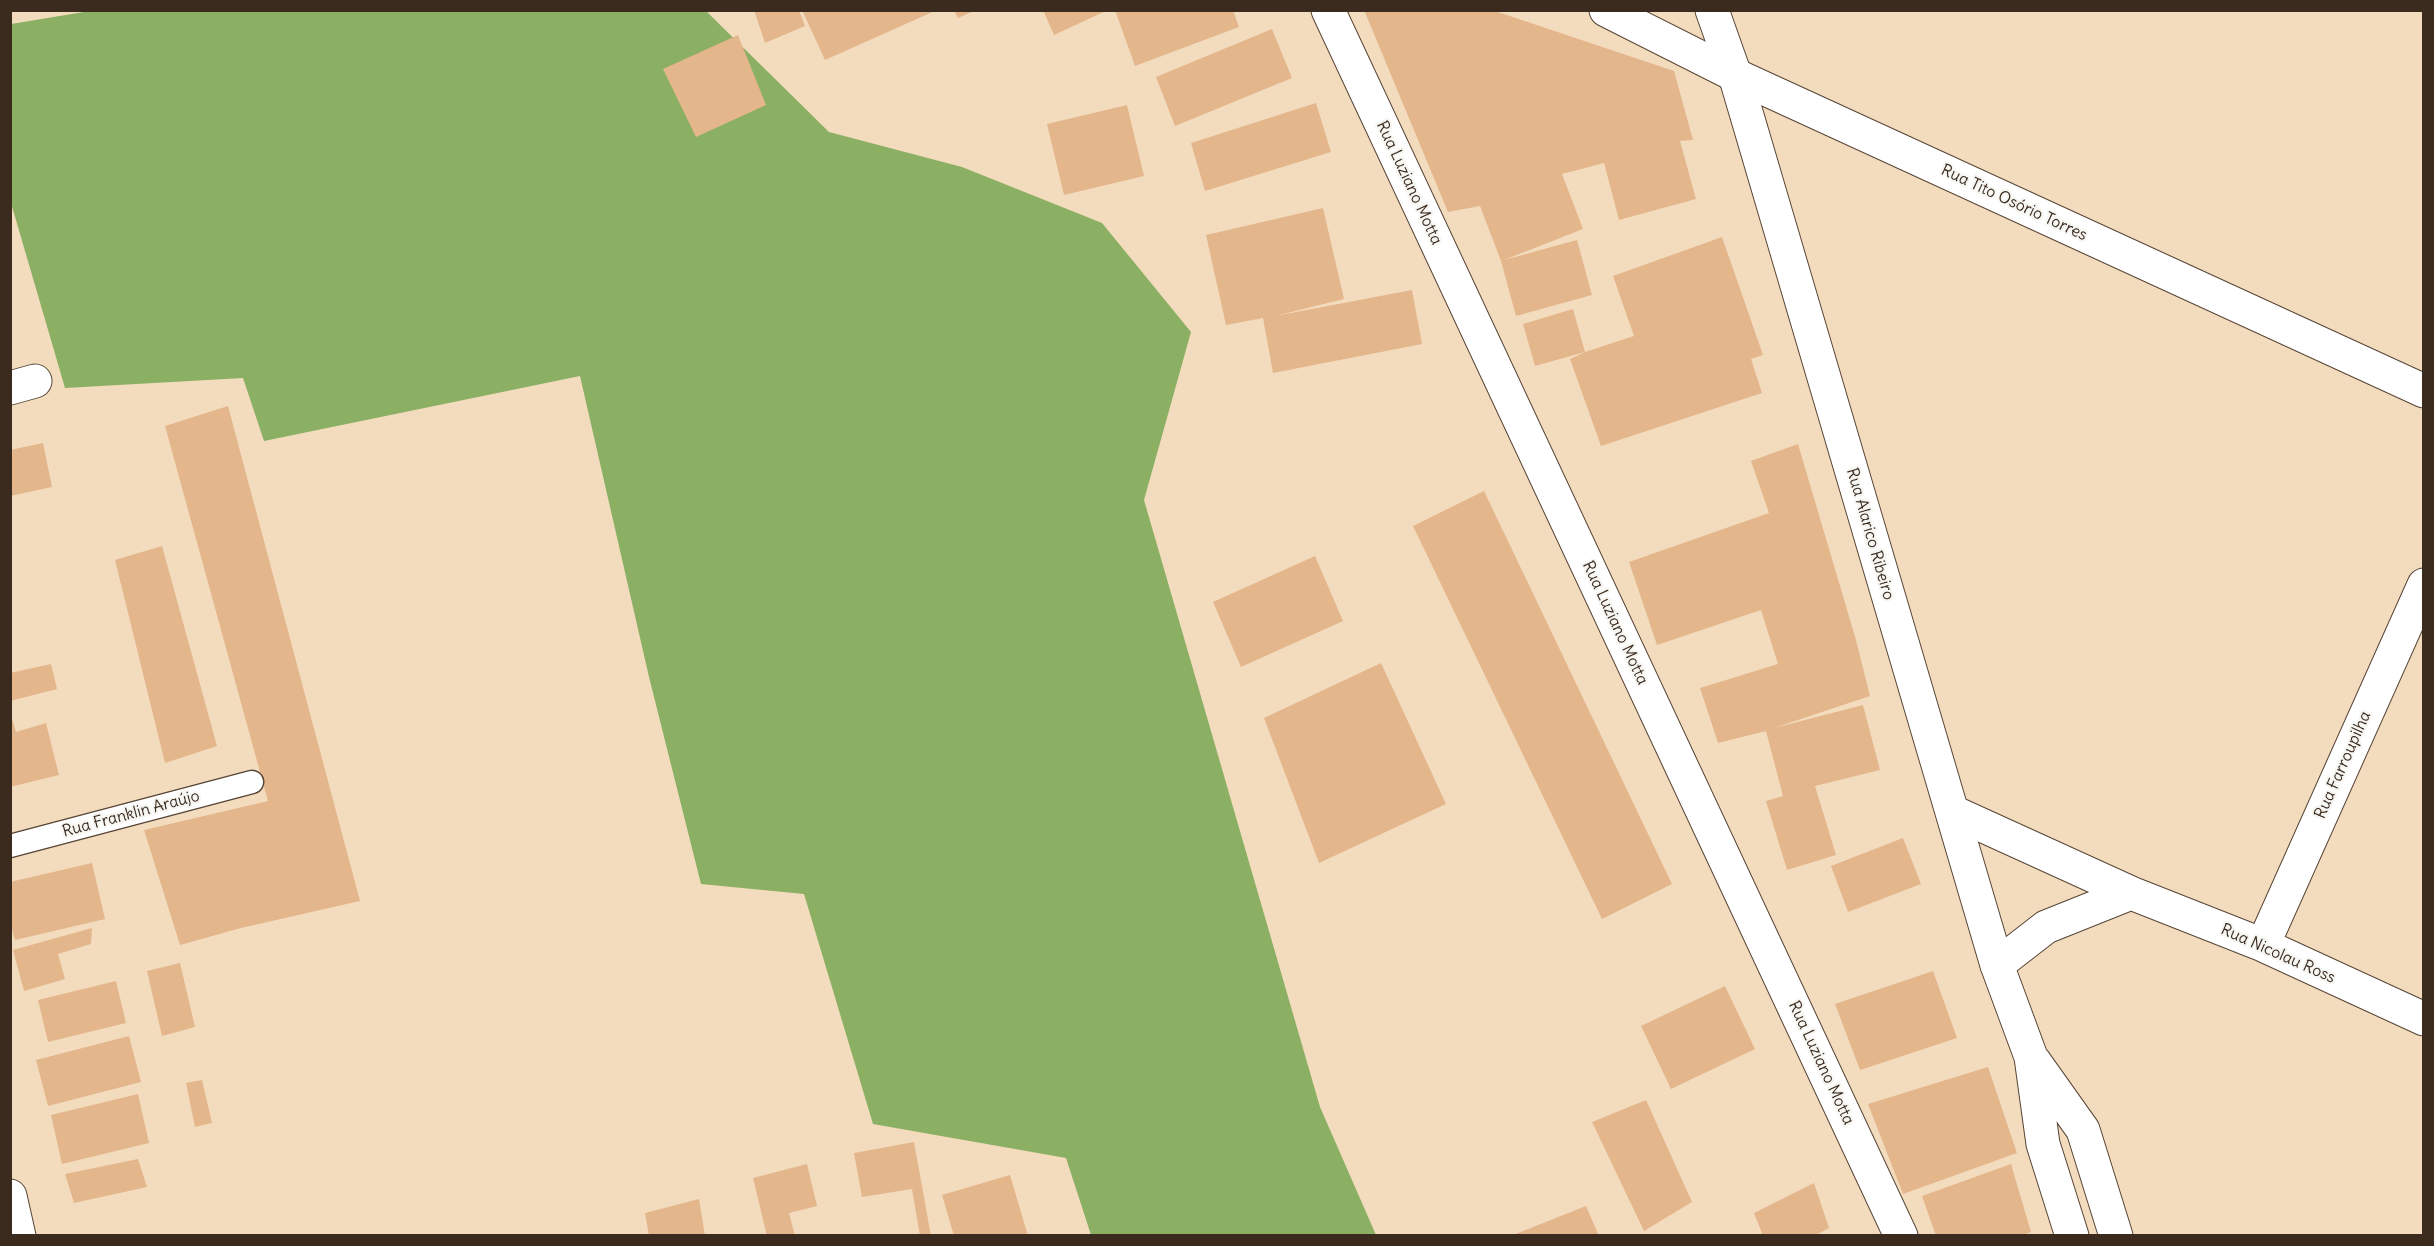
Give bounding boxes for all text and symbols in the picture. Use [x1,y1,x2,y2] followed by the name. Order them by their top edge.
[1372,118,1446,248] street label: Rua Luziano Motta
[1938,161,2090,245] street label: Rua Tito Osório Torres
[1842,466,1898,602] street label: Rua Alarico Ribeiro
[1578,558,1652,688] street label: Rua Luziano Motta
[2311,708,2375,822] street label: Rua Farroupilha
[60,786,202,842] street label: Rua Franklin Araújo
[2218,920,2338,988] street label: Rua Nicolau Ross
[1784,998,1858,1128] street label: Rua Luziano Motta

